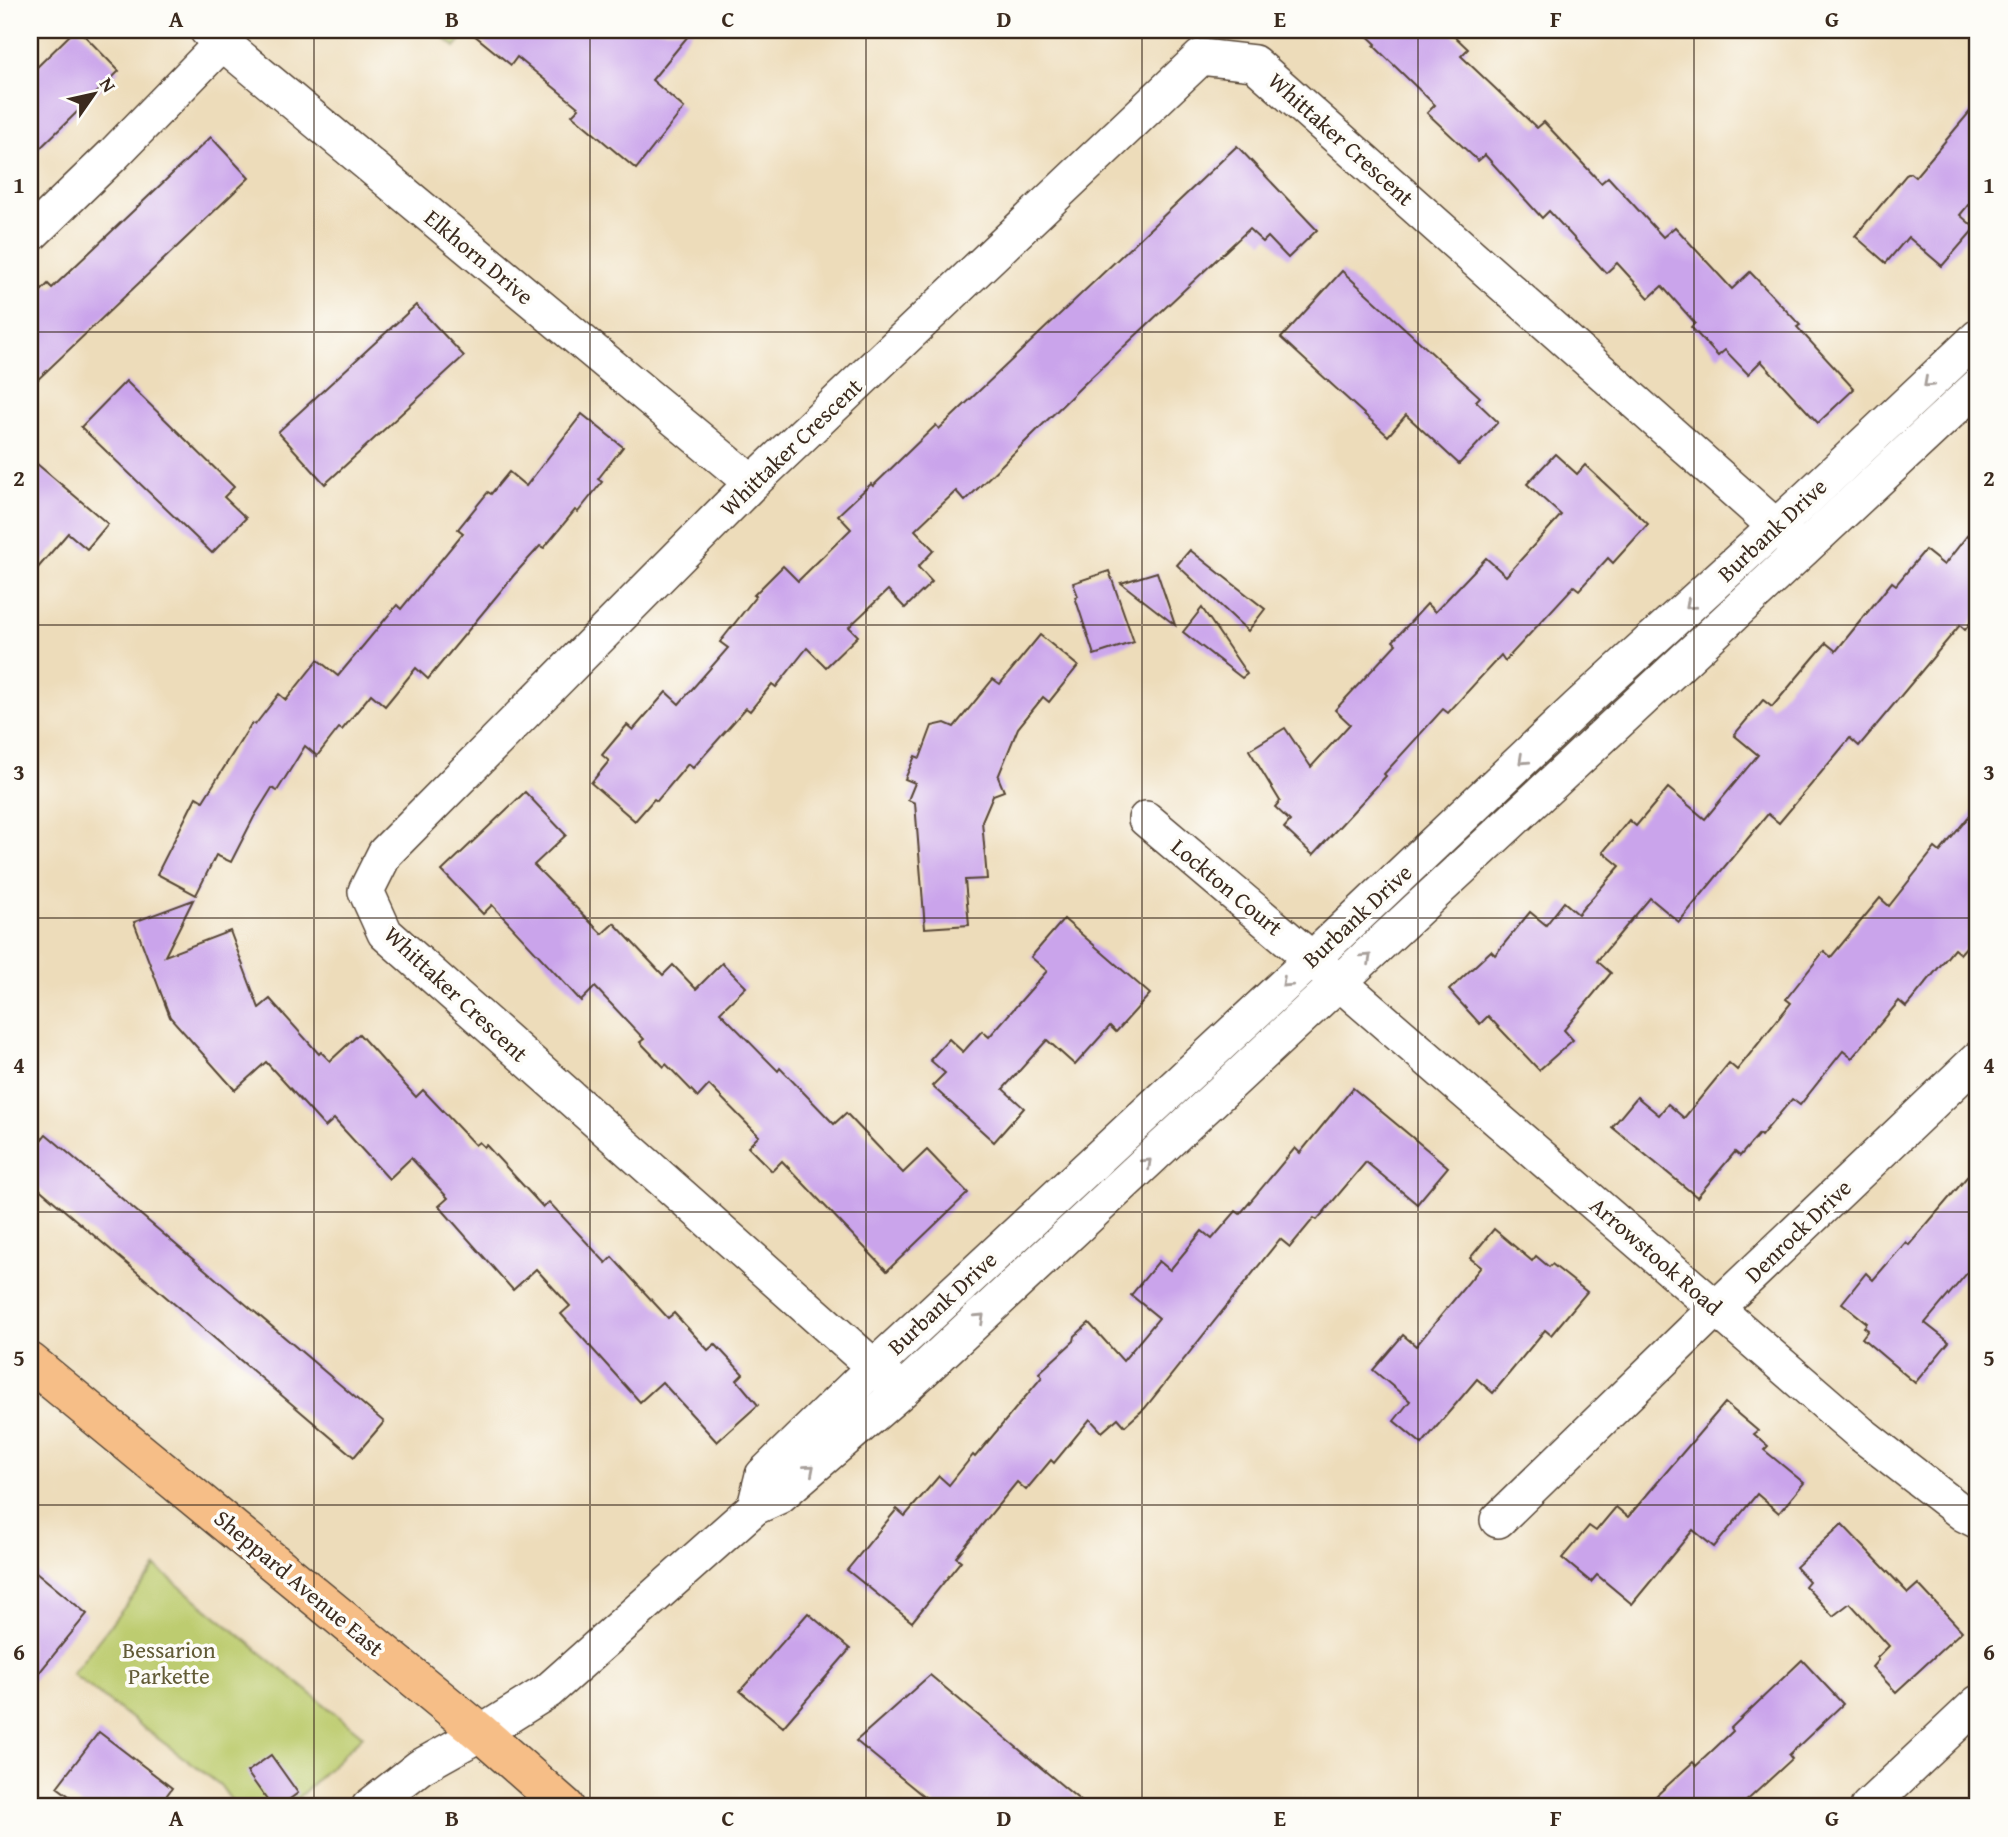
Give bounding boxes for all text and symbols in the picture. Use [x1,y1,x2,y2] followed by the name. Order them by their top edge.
[169,2,184,35] text: A
[445,2,459,35] text: B
[721,2,735,35] text: C
[997,2,1012,35] text: D
[1274,2,1286,35] text: E
[1550,2,1562,35] text: F
[1825,2,1839,35] text: G
[60,60,130,130] north arrow
[1261,64,1422,213] street label: Whittaker Crescent
[93,71,123,98] text: N
[13,168,25,201] text: 1
[1983,168,1995,201] text: 1
[418,201,541,312] street label: Elkhorn Drive
[712,370,869,523] street label: Whittaker Crescent
[1923,375,1936,388] one-way arrow
[13,461,25,494] text: 2
[1983,461,1995,494] text: 2
[1710,470,1834,589] street label: Burbank Drive
[1685,597,1698,610] one-way arrow
[1518,751,1531,764] one-way arrow
[13,755,25,788] text: 3
[1983,755,1995,788] text: 3
[1164,830,1290,943] street label: Lockton Court
[1295,856,1419,975] street label: Burbank Drive
[377,918,536,1069] street label: Whittaker Crescent
[1359,953,1372,966] one-way arrow
[1281,975,1294,988] one-way arrow
[13,1048,25,1081] text: 4
[1983,1048,1995,1081] text: 4
[1139,1158,1152,1171] one-way arrow
[1737,1171,1858,1290] street label: Denrock Drive
[1583,1189,1730,1323] street label: Arrowstook Road
[880,1243,1004,1362] street label: Burbank Drive
[972,1313,985,1326] one-way arrow
[13,1341,25,1374] text: 5
[1983,1341,1995,1374] text: 5
[802,1465,815,1477] one-way arrow
[207,1502,391,1664] street label: Sheppard Avenue East
[122,1633,216,1692] park label: Bessarion Parkette
[13,1635,25,1668] text: 6
[1983,1635,1995,1668] text: 6
[169,1801,184,1834] text: A
[445,1801,459,1834] text: B
[721,1801,735,1834] text: C
[997,1801,1012,1834] text: D
[1274,1801,1286,1834] text: E
[1550,1801,1562,1834] text: F
[1825,1801,1839,1834] text: G

